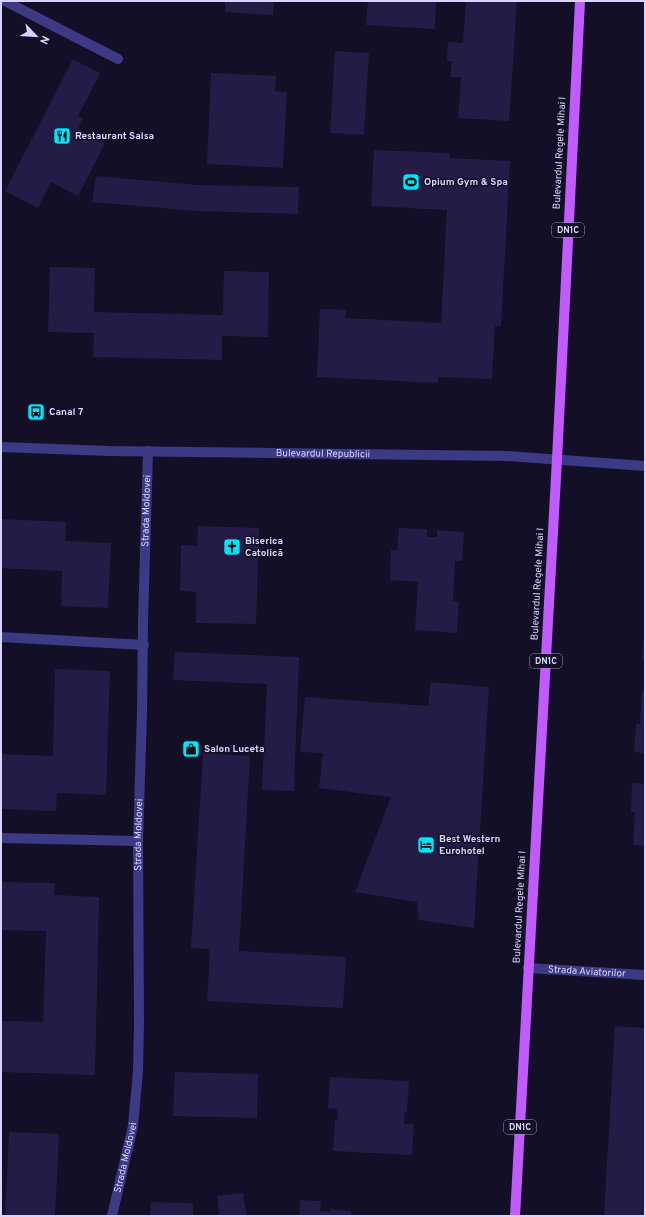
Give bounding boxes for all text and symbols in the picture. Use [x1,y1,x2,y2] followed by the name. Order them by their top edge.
[16,16,56,56] north arrow
[36,33,52,46] text: N
[551,96,569,210] street label: Bulevardul Regele Mihai I
[52,126,72,146] restaurant icon: Restaurant Salsa
[75,130,154,143] place label: Restaurant Salsa
[401,172,421,192] sports icon: Opium Gym & Spa
[424,176,508,189] place label: Opium Gym & Spa
[552,223,584,237] road number: DN1C
[26,402,46,422] bus stop icon: Canal 7
[49,406,83,419] place label: Canal 7
[276,447,370,461] street label: Bulevardul Republicii
[139,475,154,547] street label: Strada Moldovei
[529,527,547,641] street label: Bulevardul Regele Mihai I
[245,535,283,560] place label: Biserica Catolică
[222,537,242,557] church icon: Biserica Catolică
[530,654,562,668] road number: DN1C
[181,739,201,759] shop icon: Salon Luceta
[204,743,264,756] place label: Salon Luceta
[131,798,146,871] street label: Strada Moldovei
[439,833,500,858] place label: Best Western Eurohotel
[416,835,436,855] hotel icon: Best Western Eurohotel
[511,850,529,964] street label: Bulevardul Regele Mihai I
[548,963,626,980] street label: Strada Aviatorilor
[504,1120,536,1134] road number: DN1C
[111,1122,140,1194] street label: Strada Moldovei

